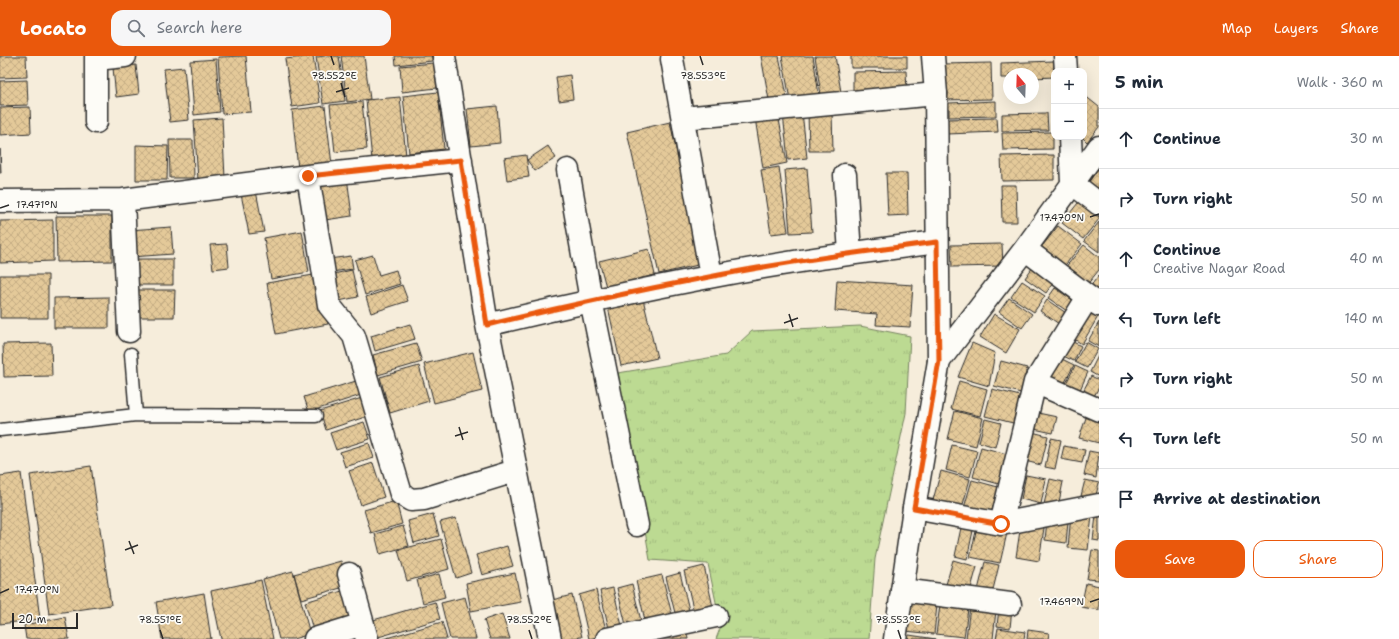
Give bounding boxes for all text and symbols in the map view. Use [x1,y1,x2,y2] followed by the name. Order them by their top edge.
[111,10,391,46] search box
[20,16,87,41] text: Locato
[125,17,147,39] icon: search
[157,18,242,38] text: Search here
[1222,19,1252,37] text: Map
[1274,19,1318,37] text: Layers
[1340,19,1379,37] text: Share
[1003,68,1039,104] north arrow
[1051,68,1087,140] map controls
[1051,68,1087,104] button: +
[311,69,357,82] text: 78.552°E
[680,69,726,82] text: 78.553°E
[1115,71,1163,93] text: 5 min
[1297,74,1383,91] text: Walk · 360 m
[1051,104,1087,140] button: −
[1115,128,1137,150] icon: ahead
[1153,129,1221,149] text: Continue
[1349,130,1383,147] text: 30 m
[299,167,317,185] route end
[1115,188,1137,210] icon: right
[1153,189,1233,209] text: Turn right
[1350,190,1383,207] text: 50 m
[16,198,58,211] text: 17.471°N
[1040,211,1084,224] text: 17.470°N
[1153,240,1221,260] text: Continue
[1115,248,1137,270] icon: ahead
[1349,250,1383,267] text: 40 m
[1153,260,1285,277] text: Creative Nagar Road
[1115,308,1137,330] icon: left
[1153,309,1221,329] text: Turn left
[1344,310,1383,327] text: 140 m
[1115,368,1137,390] icon: right
[1153,369,1233,389] text: Turn right
[1350,370,1383,387] text: 50 m
[1115,428,1137,450] icon: left
[1153,429,1221,449] text: Turn left
[1350,430,1383,447] text: 50 m
[1115,488,1137,510] icon: arrive
[1153,489,1321,509] text: Arrive at destination
[992,515,1010,533] route start
[1115,540,1245,578] button: Save
[1253,540,1383,578] button: Share
[15,583,59,596] text: 17.470°N
[1040,595,1084,608] text: 17.469°N
[12,611,78,630] scale bar
[18,612,46,627] text: 20 m
[139,613,181,626] text: 78.551°E
[506,613,552,626] text: 78.552°E
[875,613,921,626] text: 78.553°E

